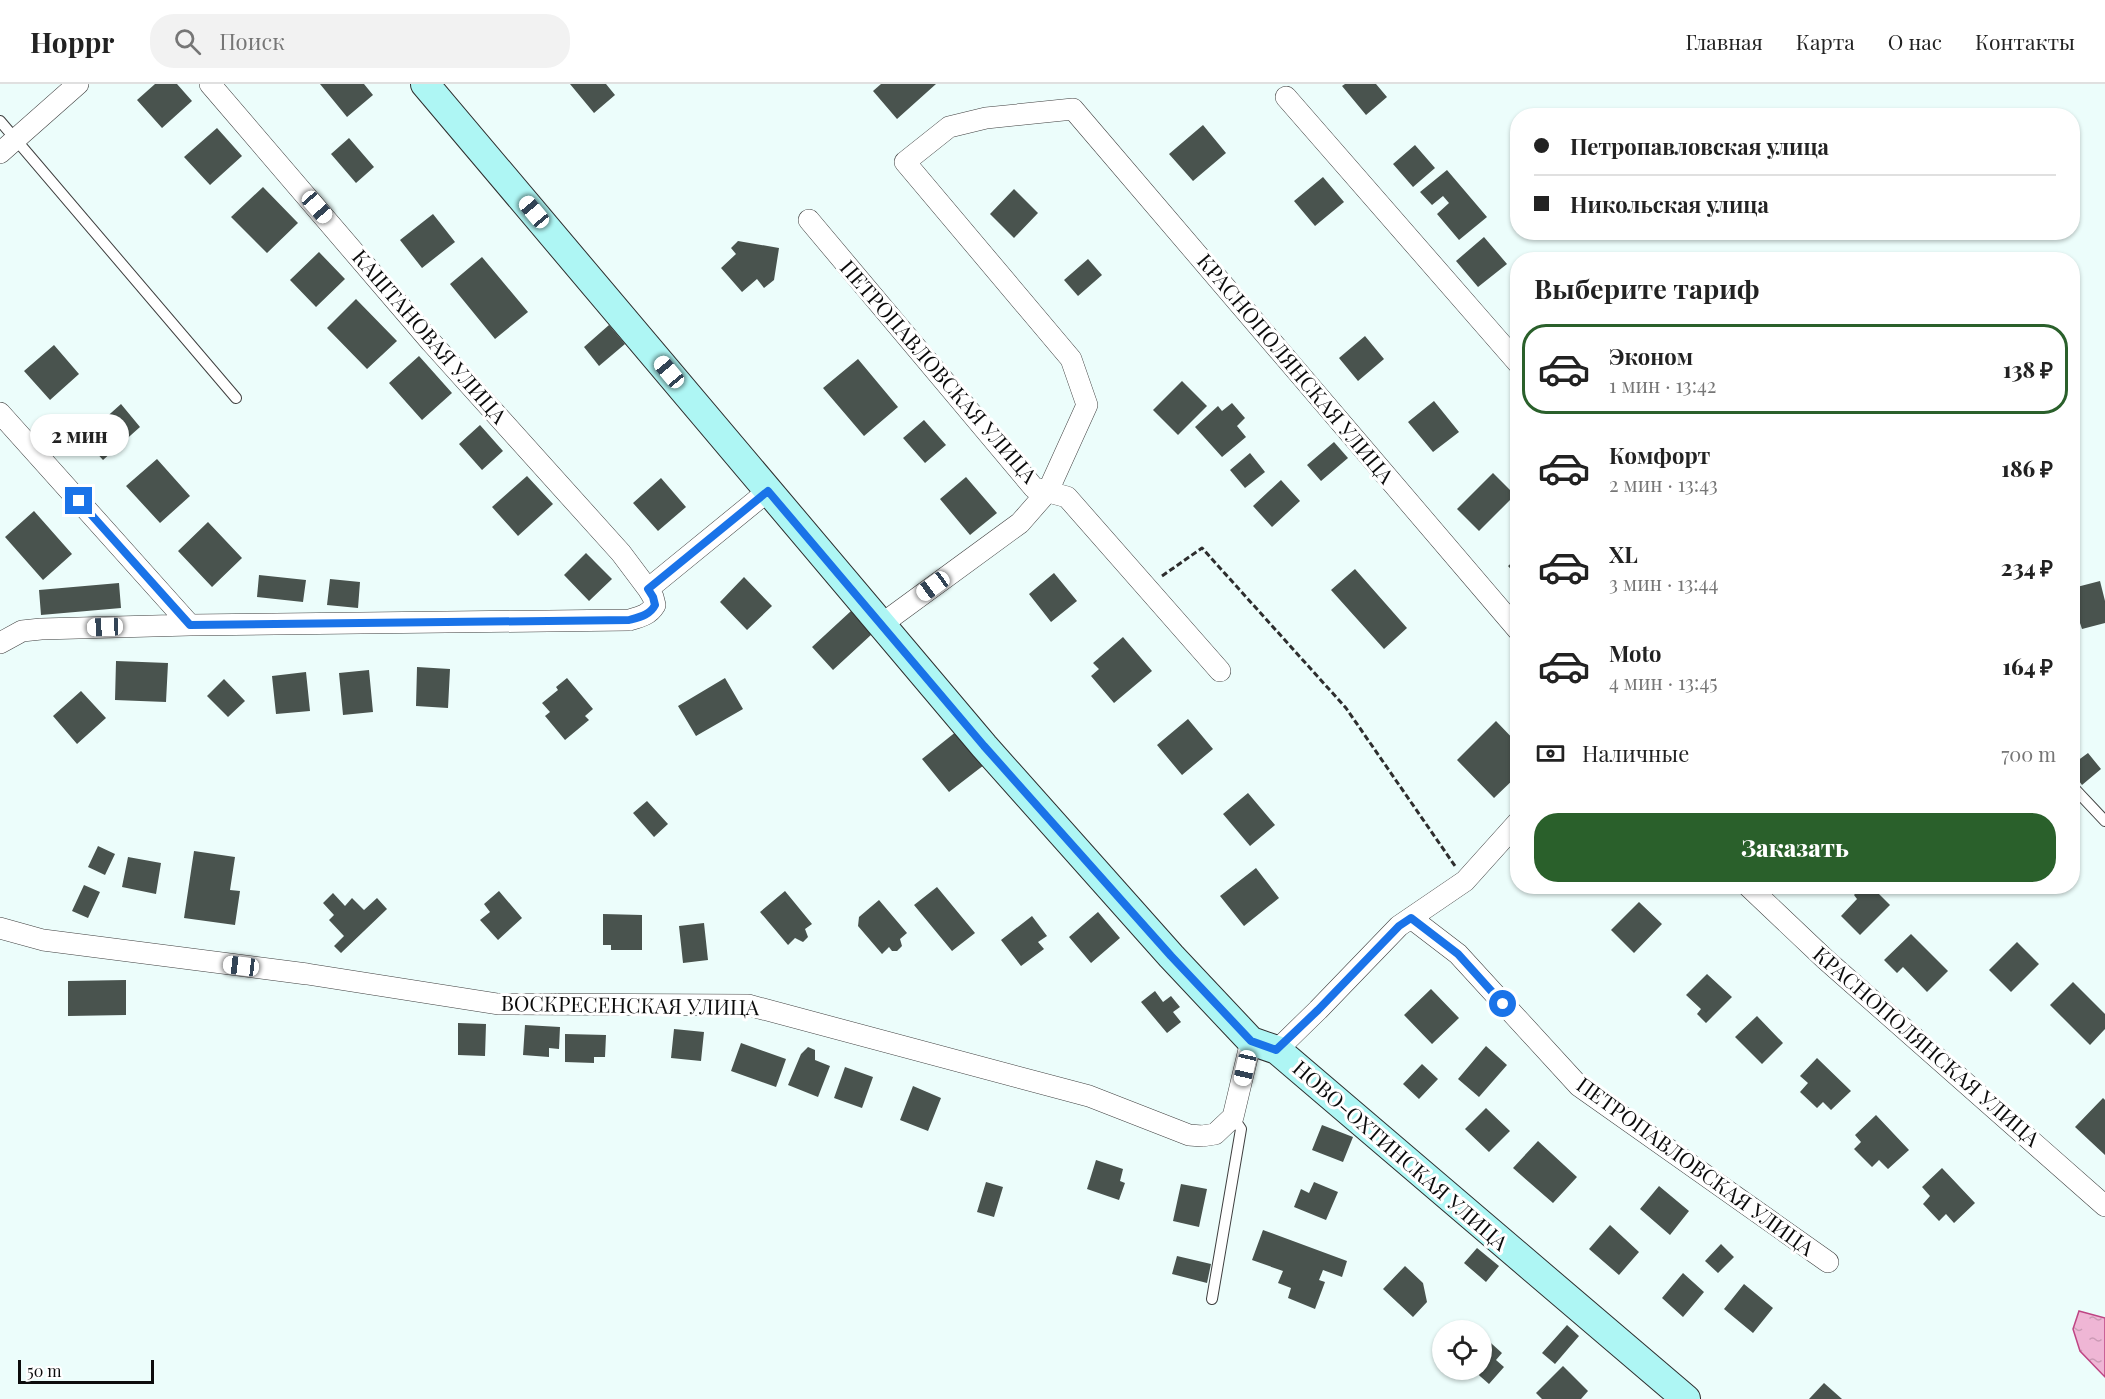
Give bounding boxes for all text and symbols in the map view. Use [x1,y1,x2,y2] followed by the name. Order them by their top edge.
[150,14,570,68] search box
[30,23,114,60] text: Hoppr
[171,25,204,58] icon: search
[219,26,285,56] text: Поиск
[1685,27,1763,55] text: Главная
[1796,27,1855,55] text: Карта
[1888,27,1942,55] text: О нас
[1975,27,2075,55] text: Контакты
[1570,131,1829,161] text: Петропавловская улица
[298,188,336,226] car
[1570,189,1769,219] text: Никольская улица
[516,192,552,232] car
[347,243,514,429] street label: КАШТАНОВАЯ УЛИЦА
[1192,247,1402,489] street label: КРАСНОПОЛЯНСКАЯ УЛИЦА
[835,253,1045,489] street label: ПЕТРОПАВЛОВСКАЯ УЛИЦА
[1534,270,1760,306] text: Выберите тариф
[1609,341,1693,371] text: Эконом
[1537,342,1591,396] icon: car
[651,352,687,392] car
[2003,354,2053,384] text: 138 ₽
[1609,371,1716,398] text: 1 мин · 13:42
[29,414,128,456] callout: 2 мин
[51,421,108,448] text: 2 мин
[1609,440,1710,470] text: Комфорт
[1537,441,1591,495] icon: car
[2001,453,2053,483] text: 186 ₽
[1609,470,1718,497] text: 2 мин · 13:43
[65,487,92,514] route end
[1609,539,1638,569] text: XL
[1537,540,1591,594] icon: car
[2001,552,2053,582] text: 234 ₽
[913,568,953,604] car
[1609,569,1718,596] text: 3 мин · 13:44
[87,617,123,637] car
[1609,638,1662,668] text: Moto
[1537,639,1591,693] icon: car
[2002,651,2053,681] text: 164 ₽
[1609,668,1718,695] text: 4 мин · 13:45
[1534,737,1567,770] icon: cash
[1582,738,1689,768] text: Наличные
[2001,740,2056,767] text: 700 m
[1534,813,2056,882] button: Заказать
[1808,939,2047,1152] street label: КРАСНОПОЛЯНСКАЯ УЛИЦА
[222,955,260,977] car
[501,988,760,1020] street label: ВОСКРЕСЕНСКАЯ УЛИЦА
[1489,990,1516,1017] route start
[1232,1048,1258,1088] car
[1288,1053,1515,1256] street label: НОВО-ОХТИНСКАЯ УЛИЦА
[1572,1070,1821,1262] street label: ПЕТРОПАВЛОВСКАЯ УЛИЦА
[1432,1320,1492,1380] map controls
[1432,1320,1492,1380] button: locate
[18,1357,154,1384] scale bar
[27,1360,61,1381] text: 50 m

